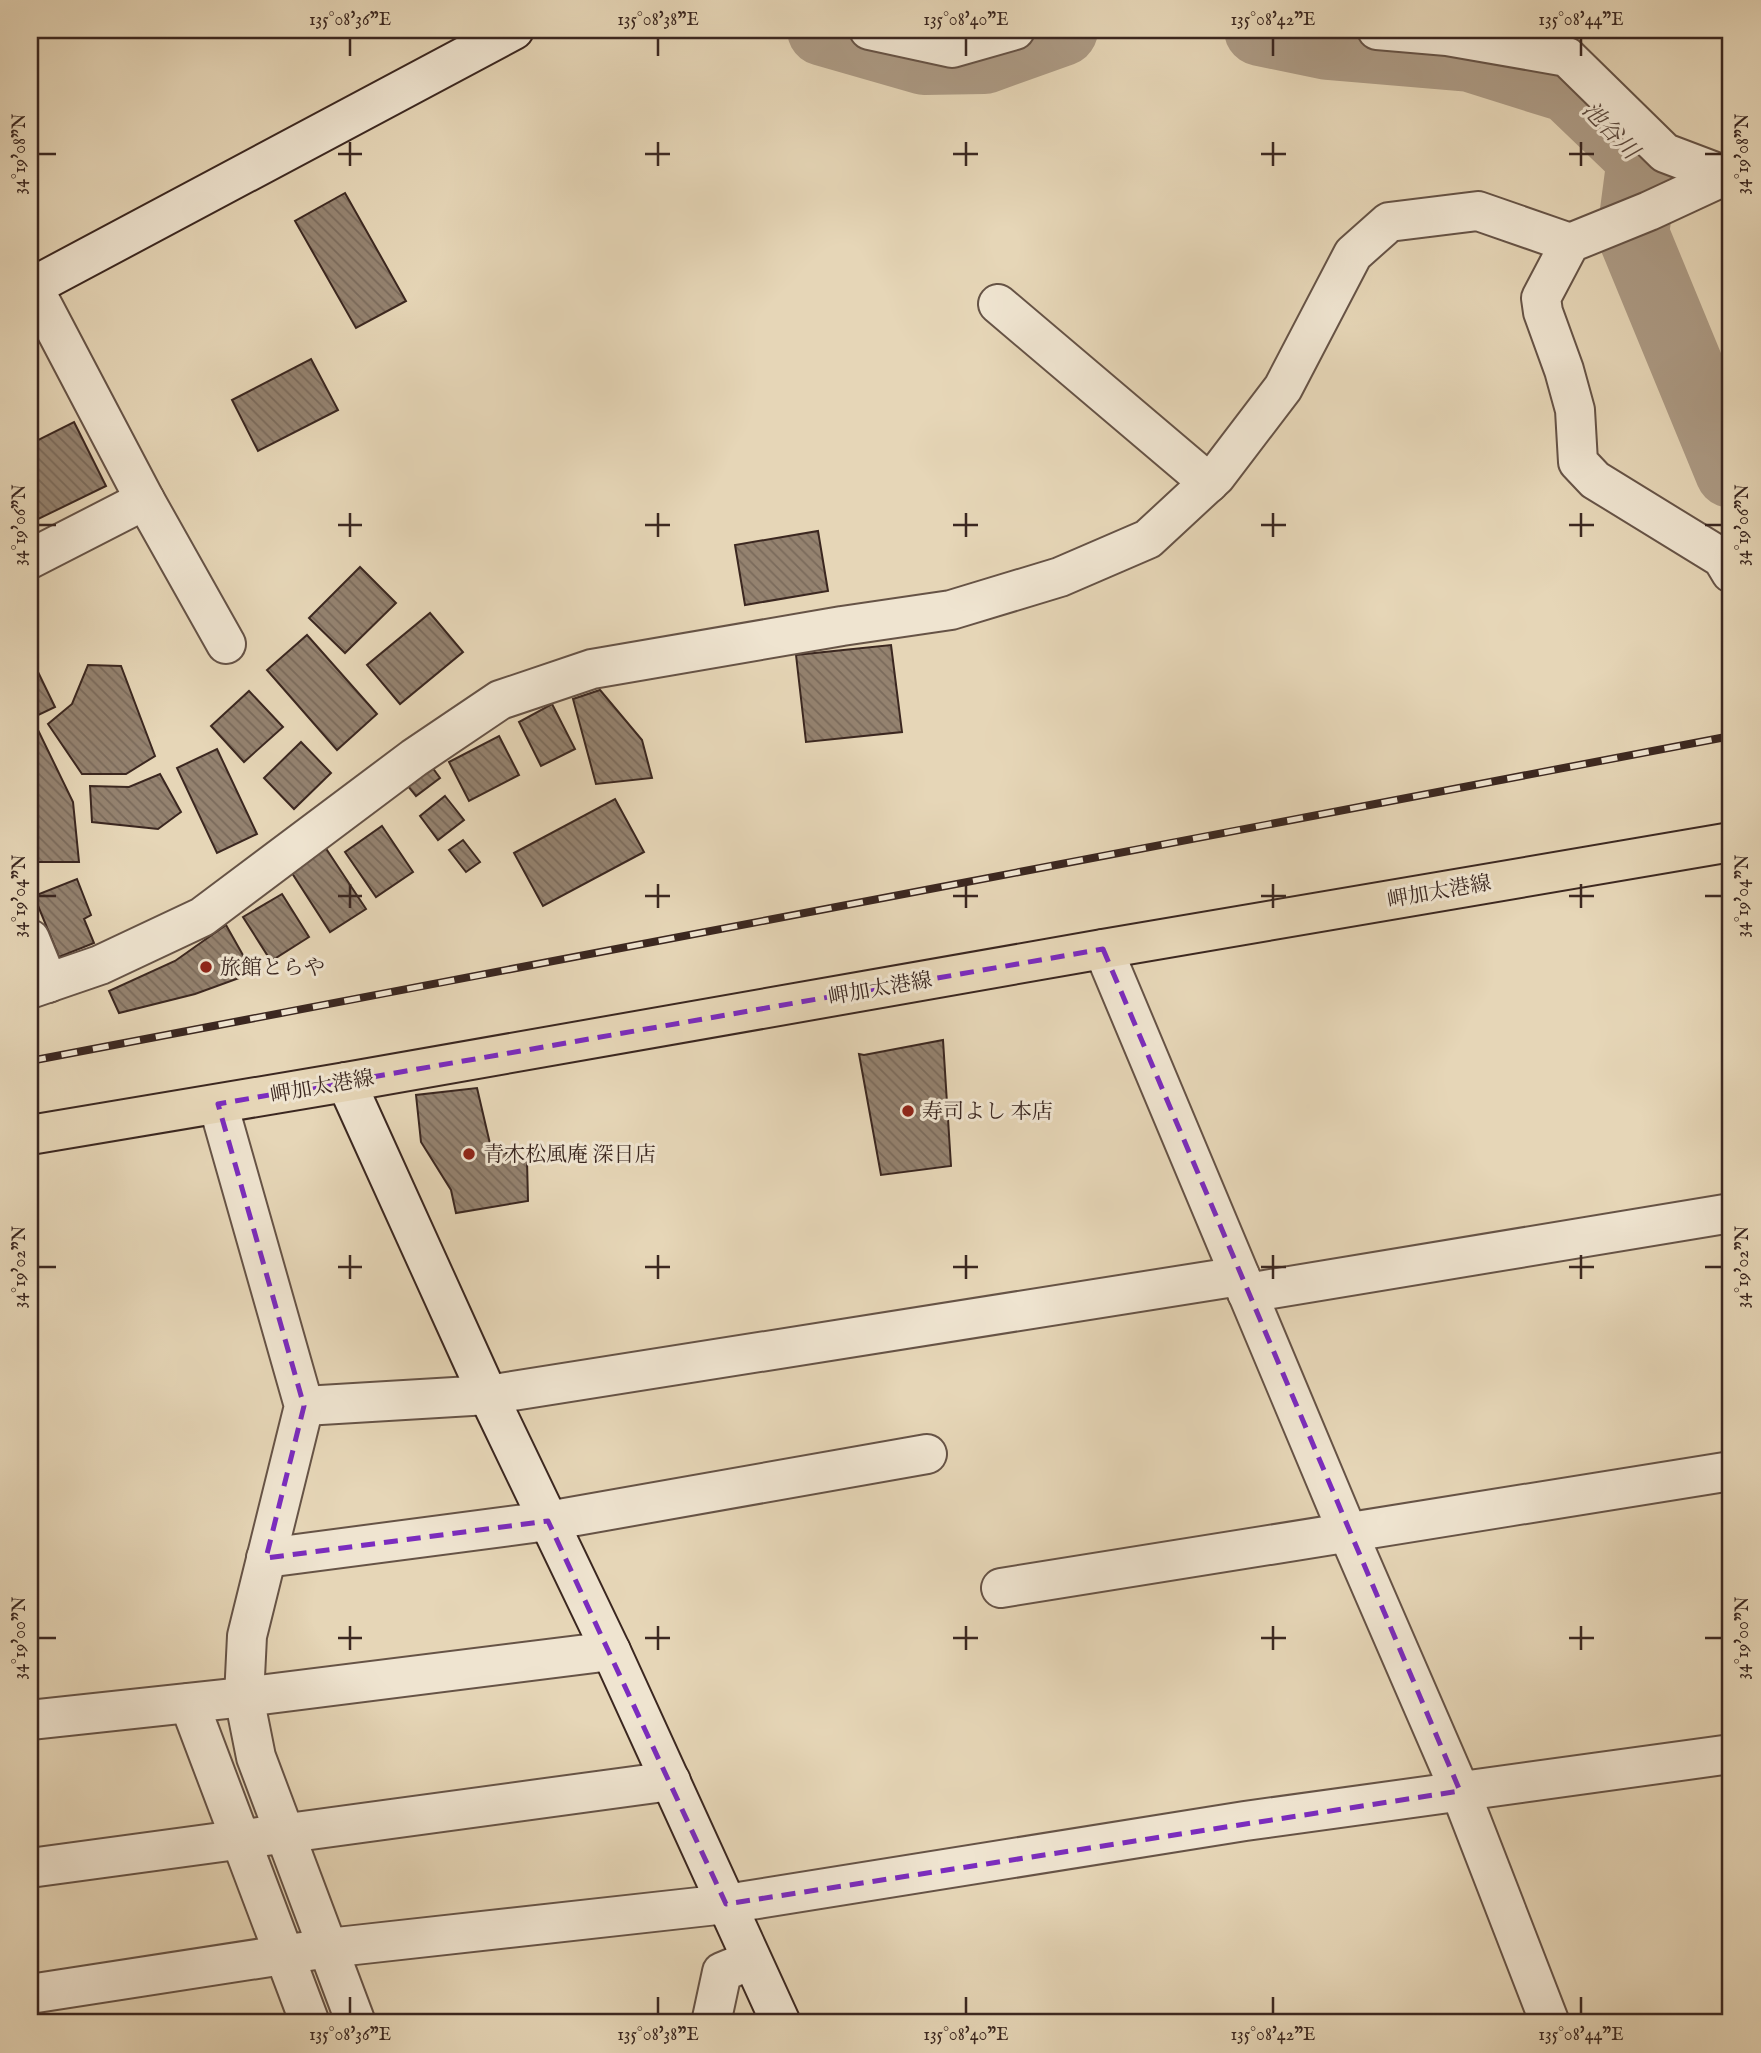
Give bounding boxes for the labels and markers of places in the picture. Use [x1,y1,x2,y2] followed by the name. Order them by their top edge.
[220,955,325,982] place label: 旅館とらや
[198,959,214,975] marker: 旅館とらや
[922,1099,1053,1126] place label: 寿司よし 本店
[900,1103,916,1119] marker: 寿司よし 本店
[483,1142,656,1169] place label: 青木松風庵 深日店
[461,1146,477,1162] marker: 青木松風庵 深日店

